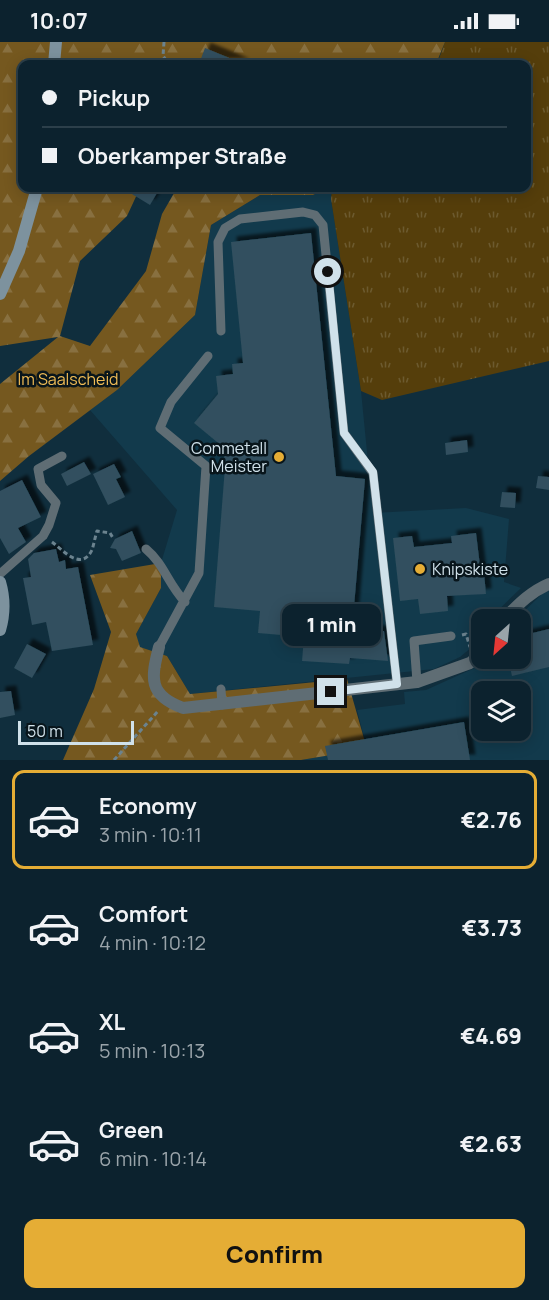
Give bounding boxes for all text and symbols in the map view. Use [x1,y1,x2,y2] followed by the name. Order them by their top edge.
[30,6,88,36] text: 10:07
[78,83,150,113] text: Pickup
[78,141,287,171] text: Oberkamper Straße
[314,258,341,285] route start
[17,368,119,390] park label: Im Saalscheid
[191,437,267,477] place label: Conmetall Meister
[272,450,286,464] marker: Conmetall Meister
[432,558,508,580] place label: Knipskiste
[413,562,427,576] marker: Knipskiste
[282,605,380,647] callout: 1 min
[471,609,531,669] north arrow
[471,609,531,741] map controls
[306,611,357,638] text: 1 min
[317,678,344,705] route end
[471,681,531,741] button: layers
[18,718,134,746] scale bar
[27,720,63,742] text: 50 m
[99,791,197,821] text: Economy
[27,793,81,847] icon: car
[461,805,522,835] text: €2.76
[99,821,202,848] text: 3 min · 10:11
[99,899,188,929] text: Comfort
[27,901,81,955] icon: car
[462,913,522,943] text: €3.73
[99,929,206,956] text: 4 min · 10:12
[99,1007,125,1037] text: XL
[27,1009,81,1063] icon: car
[460,1021,522,1051] text: €4.69
[99,1037,205,1064] text: 5 min · 10:13
[99,1115,164,1145] text: Green
[27,1117,81,1171] icon: car
[460,1129,522,1159] text: €2.63
[99,1145,207,1172] text: 6 min · 10:14
[24,1219,525,1288] button: Confirm

